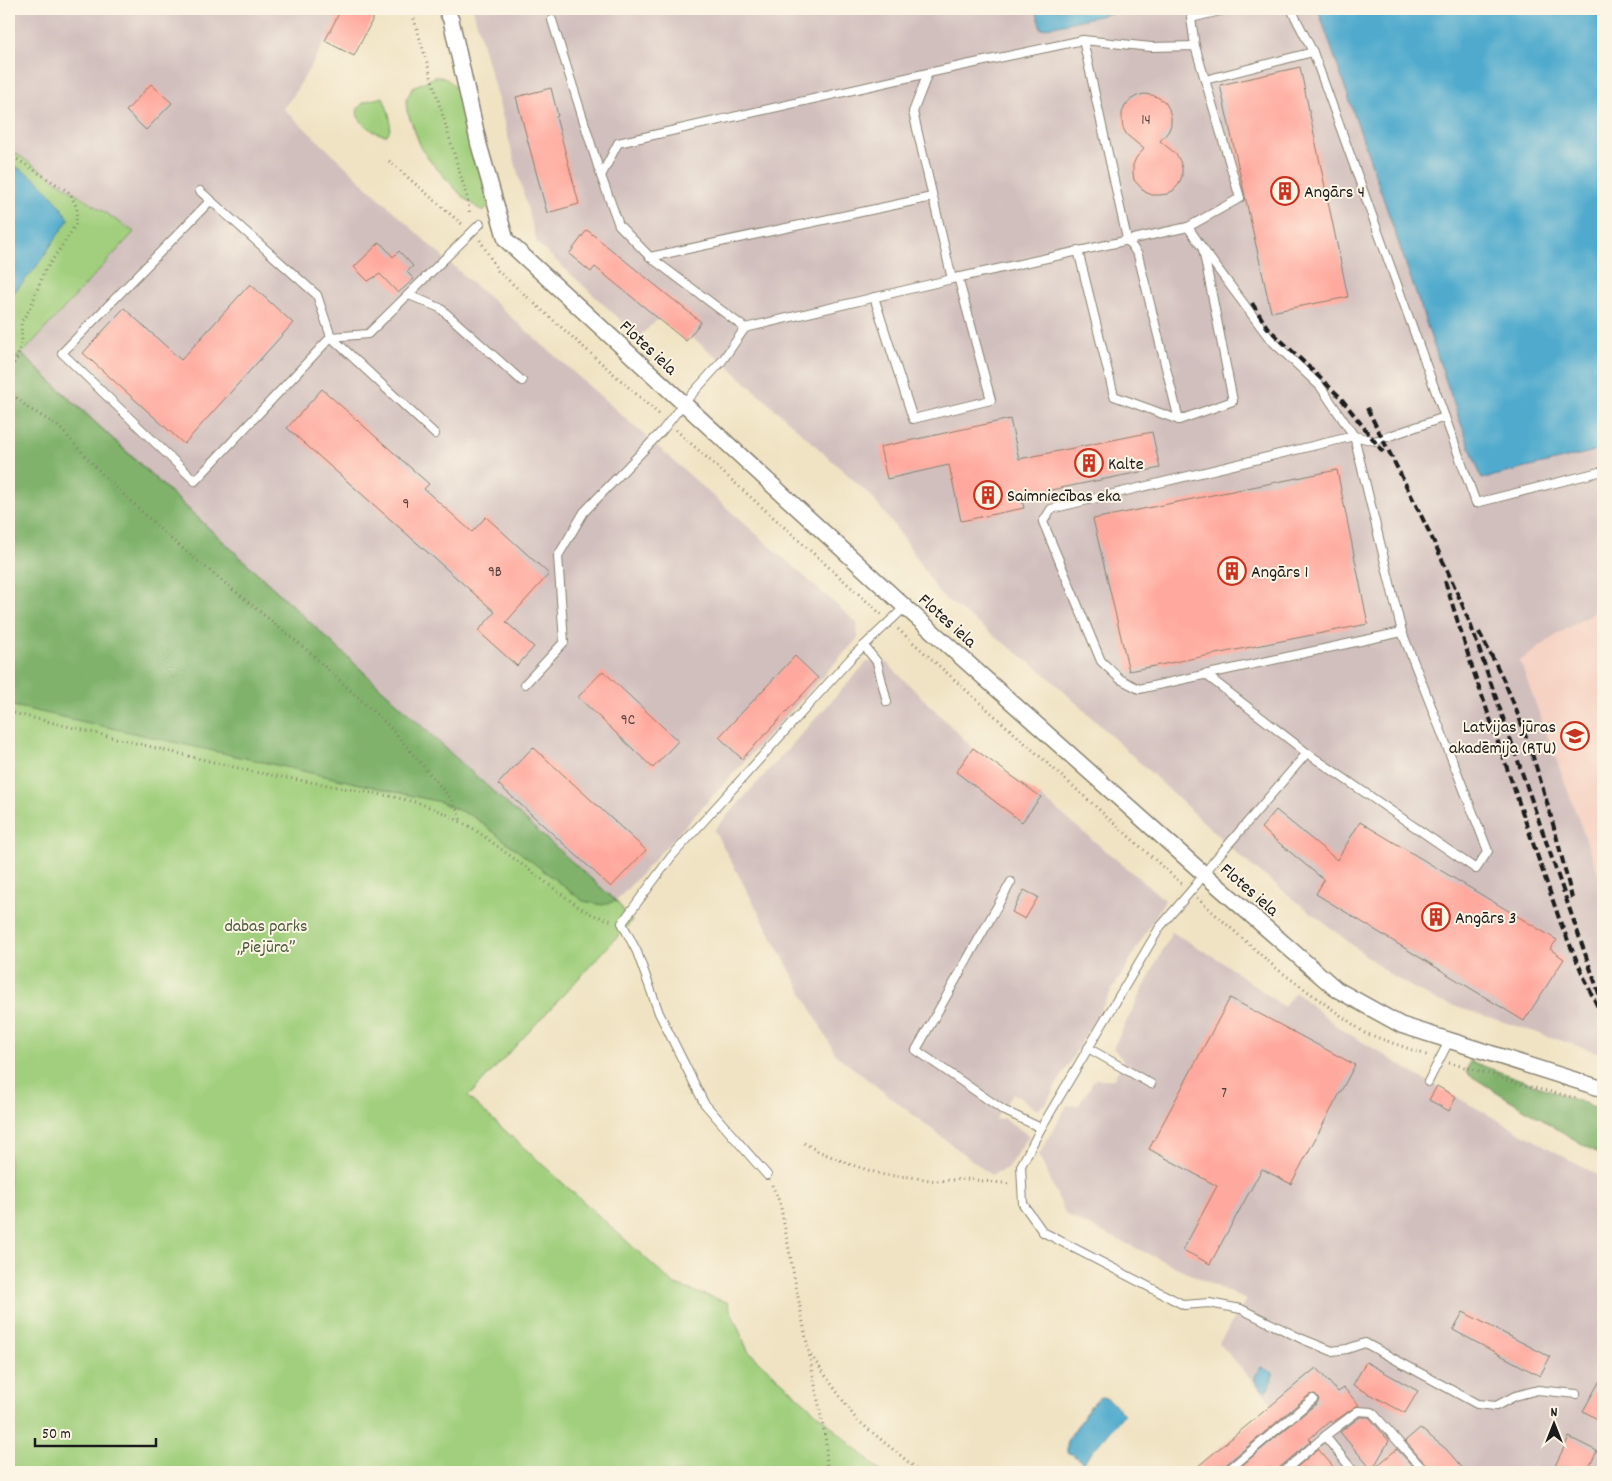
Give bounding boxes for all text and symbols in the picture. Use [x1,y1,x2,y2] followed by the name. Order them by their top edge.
[1141,110,1151,132] house number: 14
[1270,176,1300,206] building icon: Angārs 4
[1304,181,1365,206] place label: Angārs 4
[613,316,682,382] street label: Flotes iela
[1074,448,1104,478] building icon: Kalte
[1108,453,1144,478] place label: Kalte
[973,480,1003,510] building icon: Saimniecības eka
[1007,485,1121,510] place label: Saimniecības eka
[403,494,409,516] house number: 9
[1217,556,1247,586] building icon: Angārs 1
[1251,561,1308,586] place label: Angārs 1
[488,562,502,584] house number: 9B
[912,589,981,655] street label: Flotes iela
[621,710,635,732] house number: 9C
[1449,716,1556,762] place label: Latvijas jūras akadēmija (RTU)
[1560,721,1590,751] school or university icon: Latvijas jūras akadēmija (RTU)
[1214,858,1284,924] street label: Flotes iela
[1421,902,1451,932] building icon: Angārs 3
[1455,907,1516,932] place label: Angārs 3
[224,915,308,961] park label: dabas parks „Piejūra”
[1221,1083,1227,1105] house number: 7
[1530,1398,1580,1448] north arrow
[1551,1403,1558,1423] text: N
[35,1416,156,1448] scale bar
[42,1424,71,1446] text: 50 m

